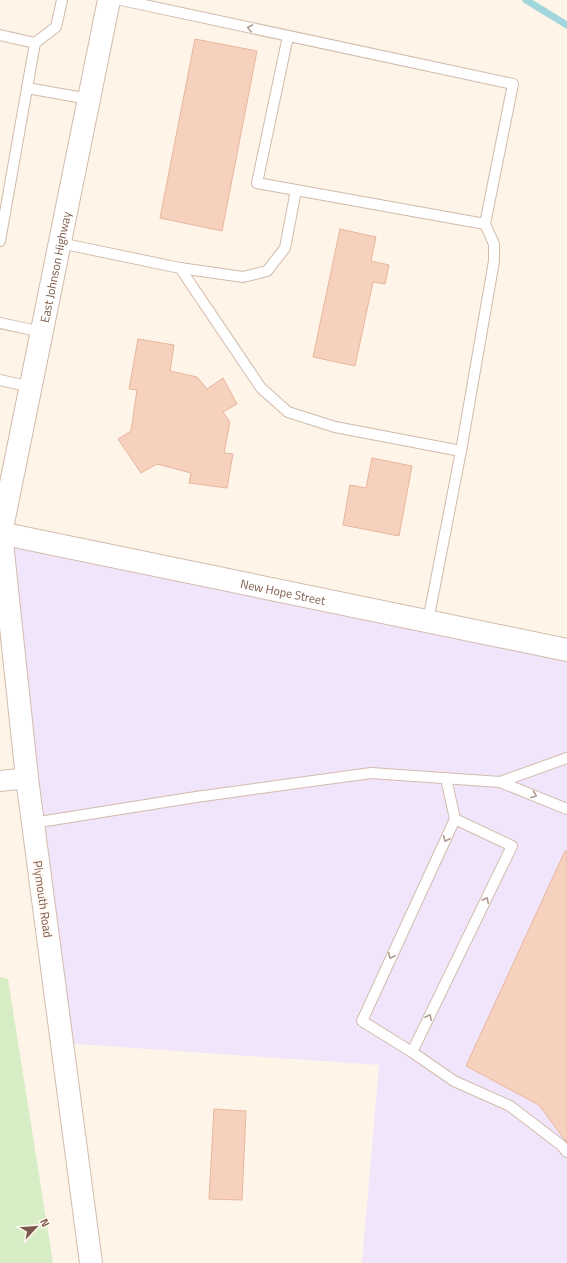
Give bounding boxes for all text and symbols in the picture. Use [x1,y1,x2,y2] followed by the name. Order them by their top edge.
[247,24,253,32] one-way arrow
[34,210,75,324] street label: East Johnson Highway
[239,573,328,610] street label: New Hope Street
[530,791,537,799] one-way arrow
[443,834,451,842] one-way arrow
[28,859,58,939] street label: Plymouth Road
[481,896,489,904] one-way arrow
[388,952,396,960] one-way arrow
[424,1013,432,1021] one-way arrow
[16,1207,56,1247] north arrow
[36,1216,54,1230] text: N

